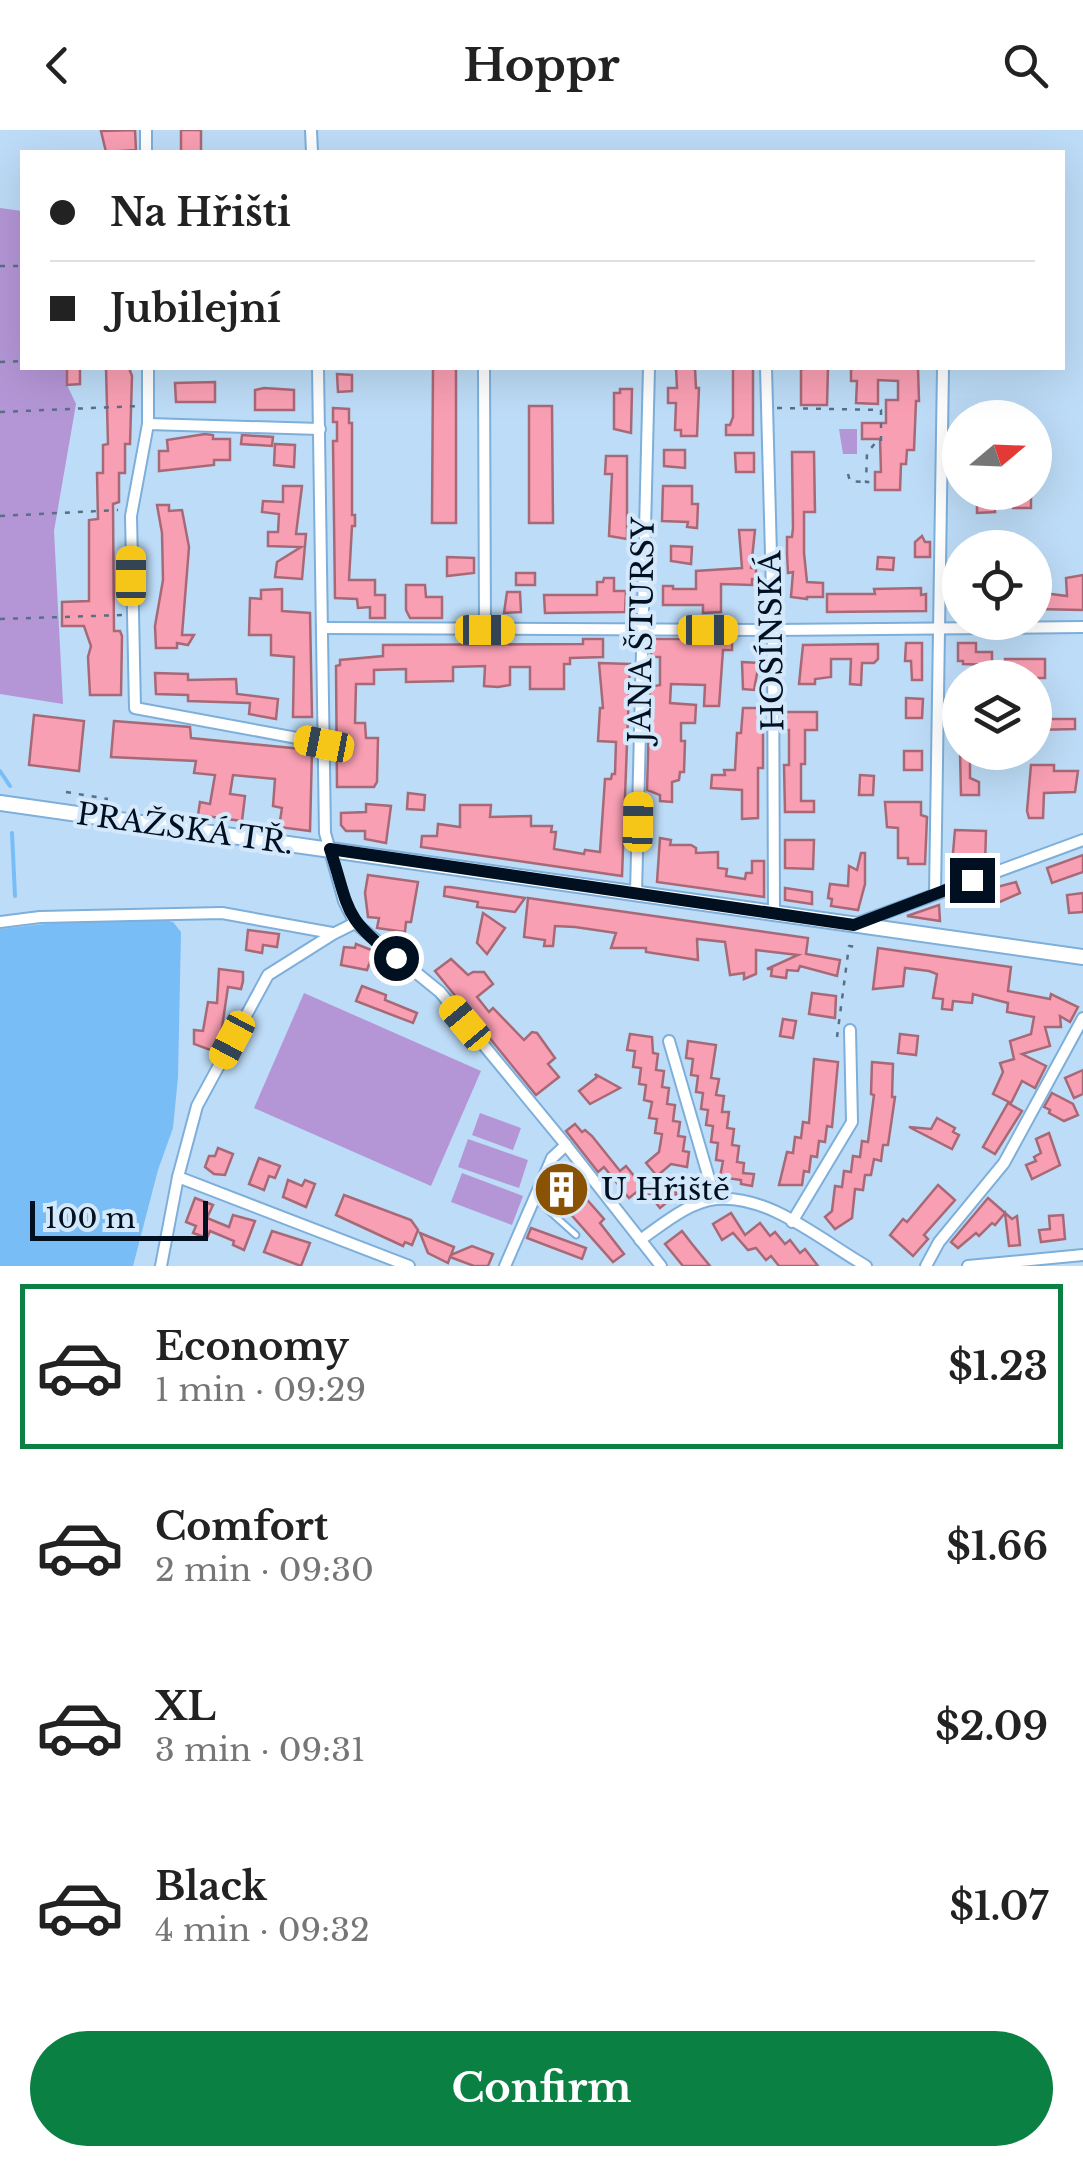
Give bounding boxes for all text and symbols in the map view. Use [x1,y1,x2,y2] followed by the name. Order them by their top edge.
[463,37,620,93] text: Hoppr
[30,38,85,93] icon: back
[998,38,1053,93] icon: search
[110,189,291,236] text: Na Hřišti
[110,285,281,332] text: Jubilejní
[942,400,1052,510] north arrow
[942,400,1052,770] map controls
[621,516,662,747] street label: JANA ŠTURSY
[942,530,1052,640] button: locate
[116,546,146,606] car
[751,550,792,731] street label: HOSÍNSKÁ
[455,615,515,645] car
[678,615,738,645] car
[942,660,1052,770] button: layers
[292,724,356,764] car
[622,792,654,852] car
[74,795,296,862] street label: PRAŽSKÁ TŘ.
[950,858,995,903] route end
[374,936,419,981] route start
[434,990,496,1056] car
[205,1006,259,1074] car
[532,1160,592,1220] building icon: U Hřiště
[601,1171,730,1208] place label: U Hřiště
[30,1196,208,1240] scale bar
[45,1201,136,1236] text: 100 m
[35,1322,125,1412] icon: car
[155,1323,349,1370] text: Economy
[948,1343,1048,1390] text: $1.23
[155,1370,366,1410] text: 1 min · 09:29
[35,1502,125,1592] icon: car
[155,1503,328,1550] text: Comfort
[946,1523,1048,1570] text: $1.66
[155,1550,374,1590] text: 2 min · 09:30
[35,1682,125,1772] icon: car
[155,1683,216,1730] text: XL
[935,1703,1048,1750] text: $2.09
[155,1730,365,1770] text: 3 min · 09:31
[35,1862,125,1952] icon: car
[155,1863,267,1910] text: Black
[950,1883,1048,1930] text: $1.07
[155,1910,370,1950] text: 4 min · 09:32
[30,2031,1053,2146] button: Confirm

